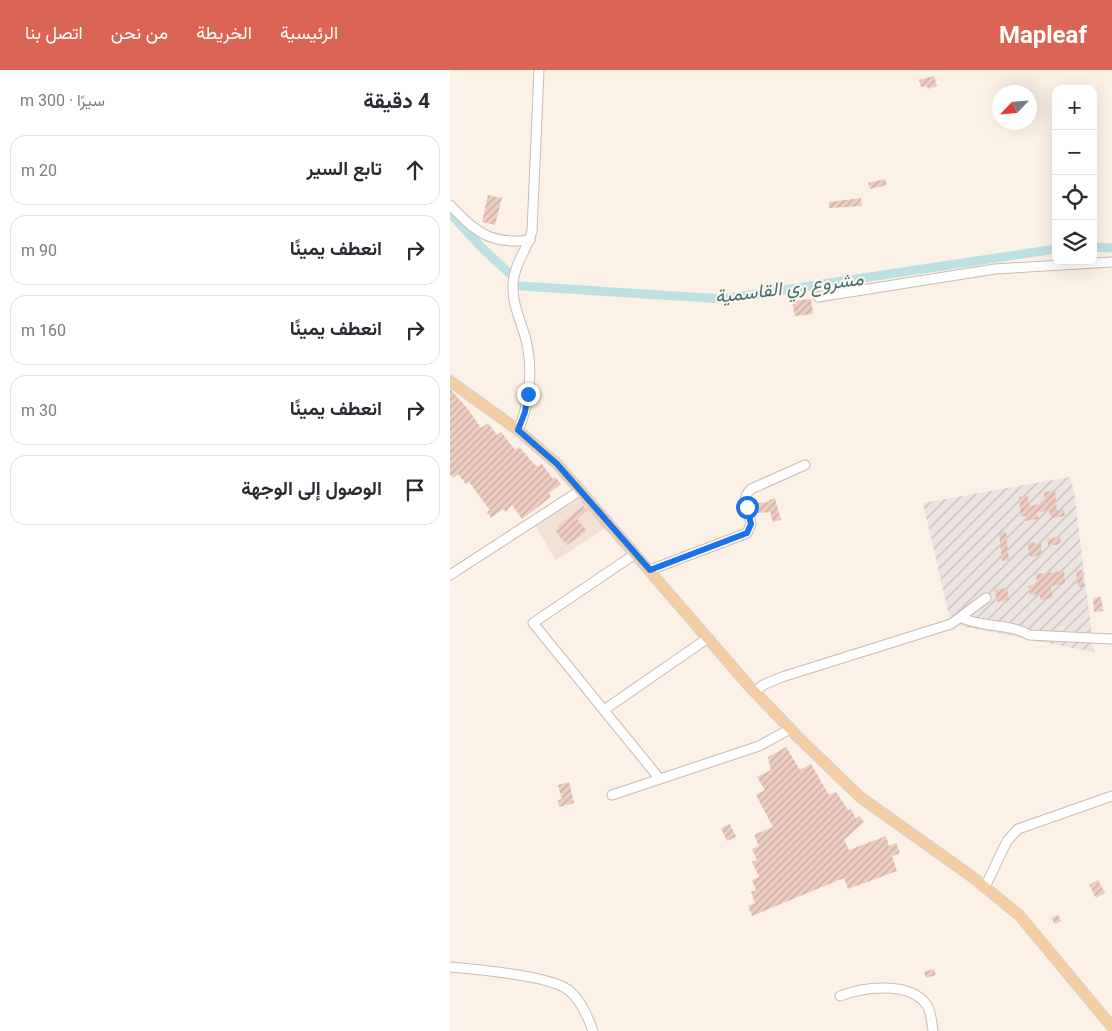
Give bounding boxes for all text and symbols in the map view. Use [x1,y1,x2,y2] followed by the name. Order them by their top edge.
[999,21,1087,49] text: Mapleaf
[25,22,83,43] text: اتصل بنا
[111,22,168,43] text: من نحن
[196,22,252,43] text: الخريطة
[280,22,338,43] text: الرئيسية
[992,85,1037,130] north arrow
[1052,85,1097,265] map controls
[1052,85,1097,130] button: +
[363,89,430,113] text: 4 دقيقة
[20,91,105,110] text: سيرًا · 300 m
[1052,130,1097,175] button: −
[401,156,429,184] icon: ahead
[306,157,382,180] text: تابع السير
[21,161,57,180] text: 20 m
[1052,175,1097,220] button: locate
[1052,220,1097,265] button: layers
[401,236,429,264] icon: right
[290,237,382,260] text: انعطف يمينًا
[21,241,57,260] text: 90 m
[713,267,866,312] water label: مشروع ري القاسمية
[401,316,429,344] icon: right
[290,317,382,340] text: انعطف يمينًا
[21,321,66,340] text: 160 m
[517,383,540,406] route end
[401,396,429,424] icon: right
[290,397,382,420] text: انعطف يمينًا
[21,401,57,420] text: 30 m
[401,476,429,504] icon: arrive
[241,477,382,500] text: الوصول إلى الوجهة
[736,496,759,519] route start

